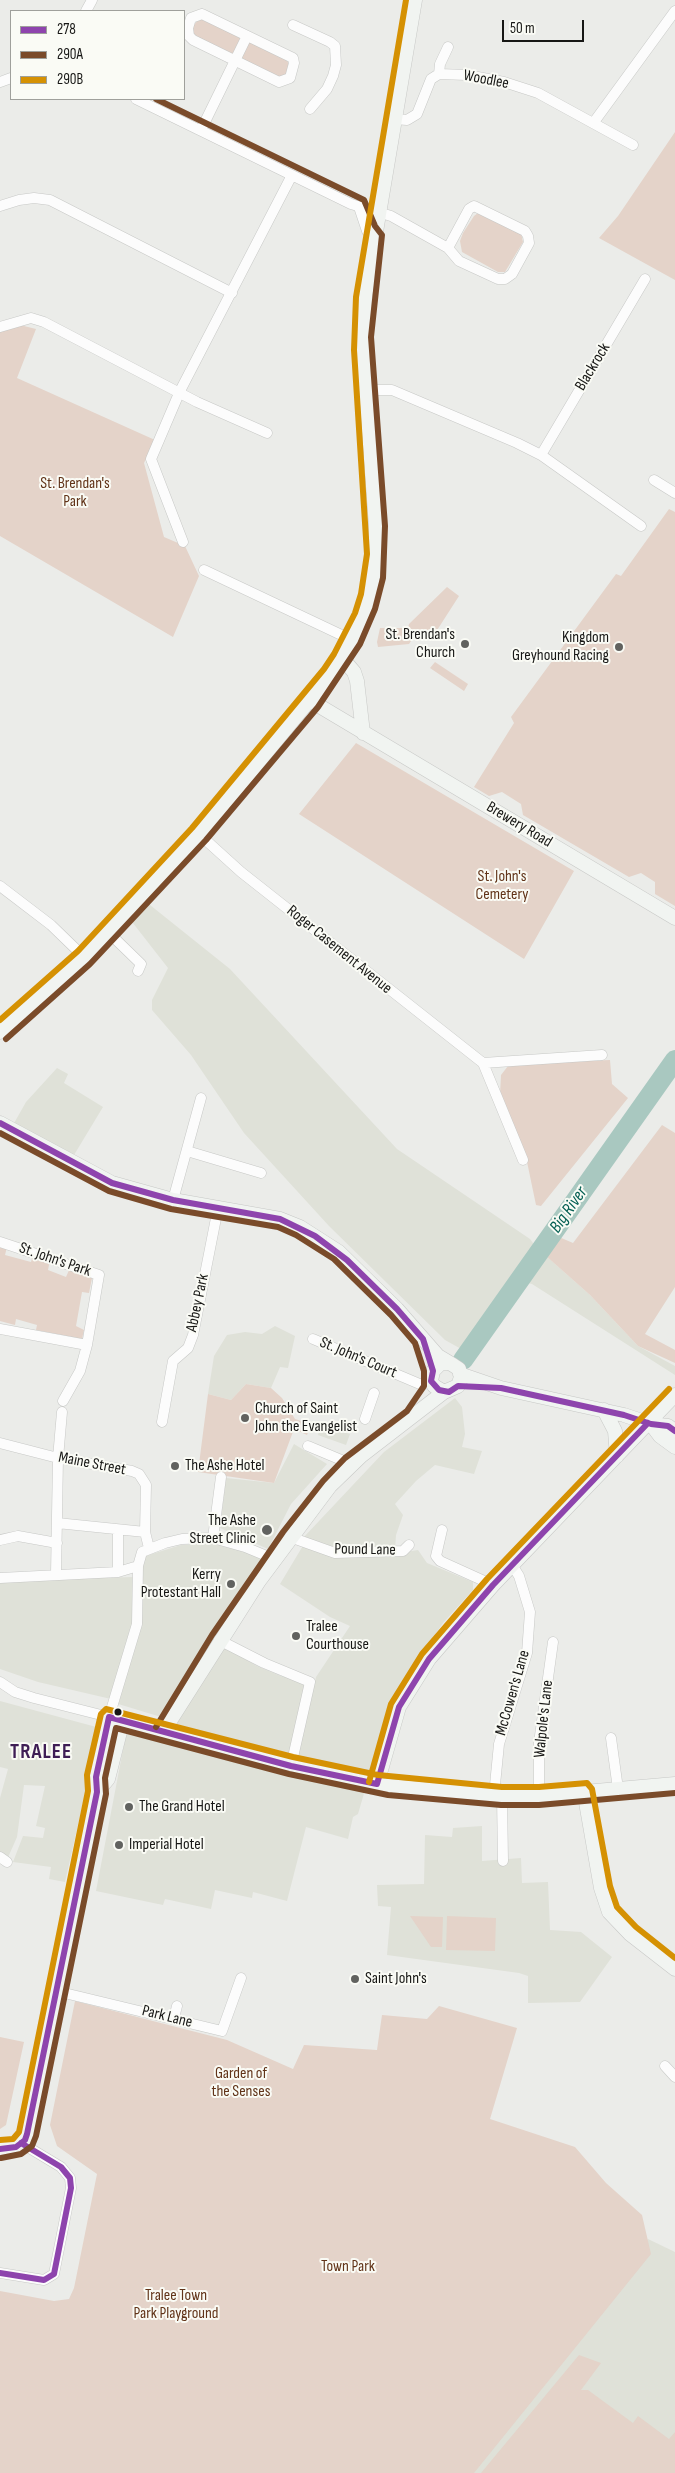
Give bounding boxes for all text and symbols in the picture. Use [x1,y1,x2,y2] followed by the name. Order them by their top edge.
[10,10,185,100] legend
[505,10,588,42] scale bar
[510,19,535,38] text: 50 m
[57,20,76,39] text: 278
[57,45,83,64] text: 290A
[462,66,510,94] street label: Woodlee
[57,70,83,89] text: 290B
[571,340,615,394] street label: Blackrock
[40,474,110,512] park label: St. Brendan's Park
[385,625,455,663] place label: St. Brendan's Church
[512,628,609,666] place label: Kingdom Greyhound Racing
[459,638,471,650] marker: St. Brendan's Church
[613,641,625,653] marker: Kingdom Greyhound Racing
[483,798,555,852] street label: Brewery Road
[476,867,528,905] park label: St. John's Cemetery
[283,902,395,998] street label: Roger Casement Avenue
[545,1183,593,1237] water label: Big River
[17,1239,93,1281] street label: St. John's Park
[182,1272,214,1334] street label: Abbey Park
[317,1333,399,1383] street label: St. John's Court
[255,1399,357,1437] place label: Church of Saint John the Evangelist
[239,1412,251,1424] marker: Church of Saint John the Evangelist
[57,1448,127,1480] street label: Maine Street
[185,1456,265,1476] place label: The Ashe Hotel
[169,1460,181,1472] marker: The Ashe Hotel
[189,1511,256,1549] place label: The Ashe Street Clinic
[260,1523,274,1537] marker: The Ashe Street Clinic
[334,1540,396,1560] street label: Pound Lane
[141,1565,221,1603] place label: Kerry Protestant Hall
[225,1578,237,1590] marker: Kerry Protestant Hall
[306,1617,369,1655] place label: Tralee Courthouse
[290,1630,302,1642] marker: Tralee Courthouse
[492,1648,534,1738] street label: McCowen's Lane
[530,1679,558,1759] street label: Walpole's Lane
[113,1707,123,1717] unlabelled marker
[9,1740,73,1766] district label: TRALEE
[139,1797,225,1817] place label: The Grand Hotel
[123,1801,135,1813] marker: The Grand Hotel
[129,1835,204,1855] place label: Imperial Hotel
[113,1839,125,1851] marker: Imperial Hotel
[365,1969,427,1989] place label: Saint John's
[349,1973,361,1985] marker: Saint John's
[140,2001,194,2033] street label: Park Lane
[212,2064,270,2102] park label: Garden of the Senses
[321,2257,375,2277] park label: Town Park
[133,2286,219,2324] park label: Tralee Town Park Playground

